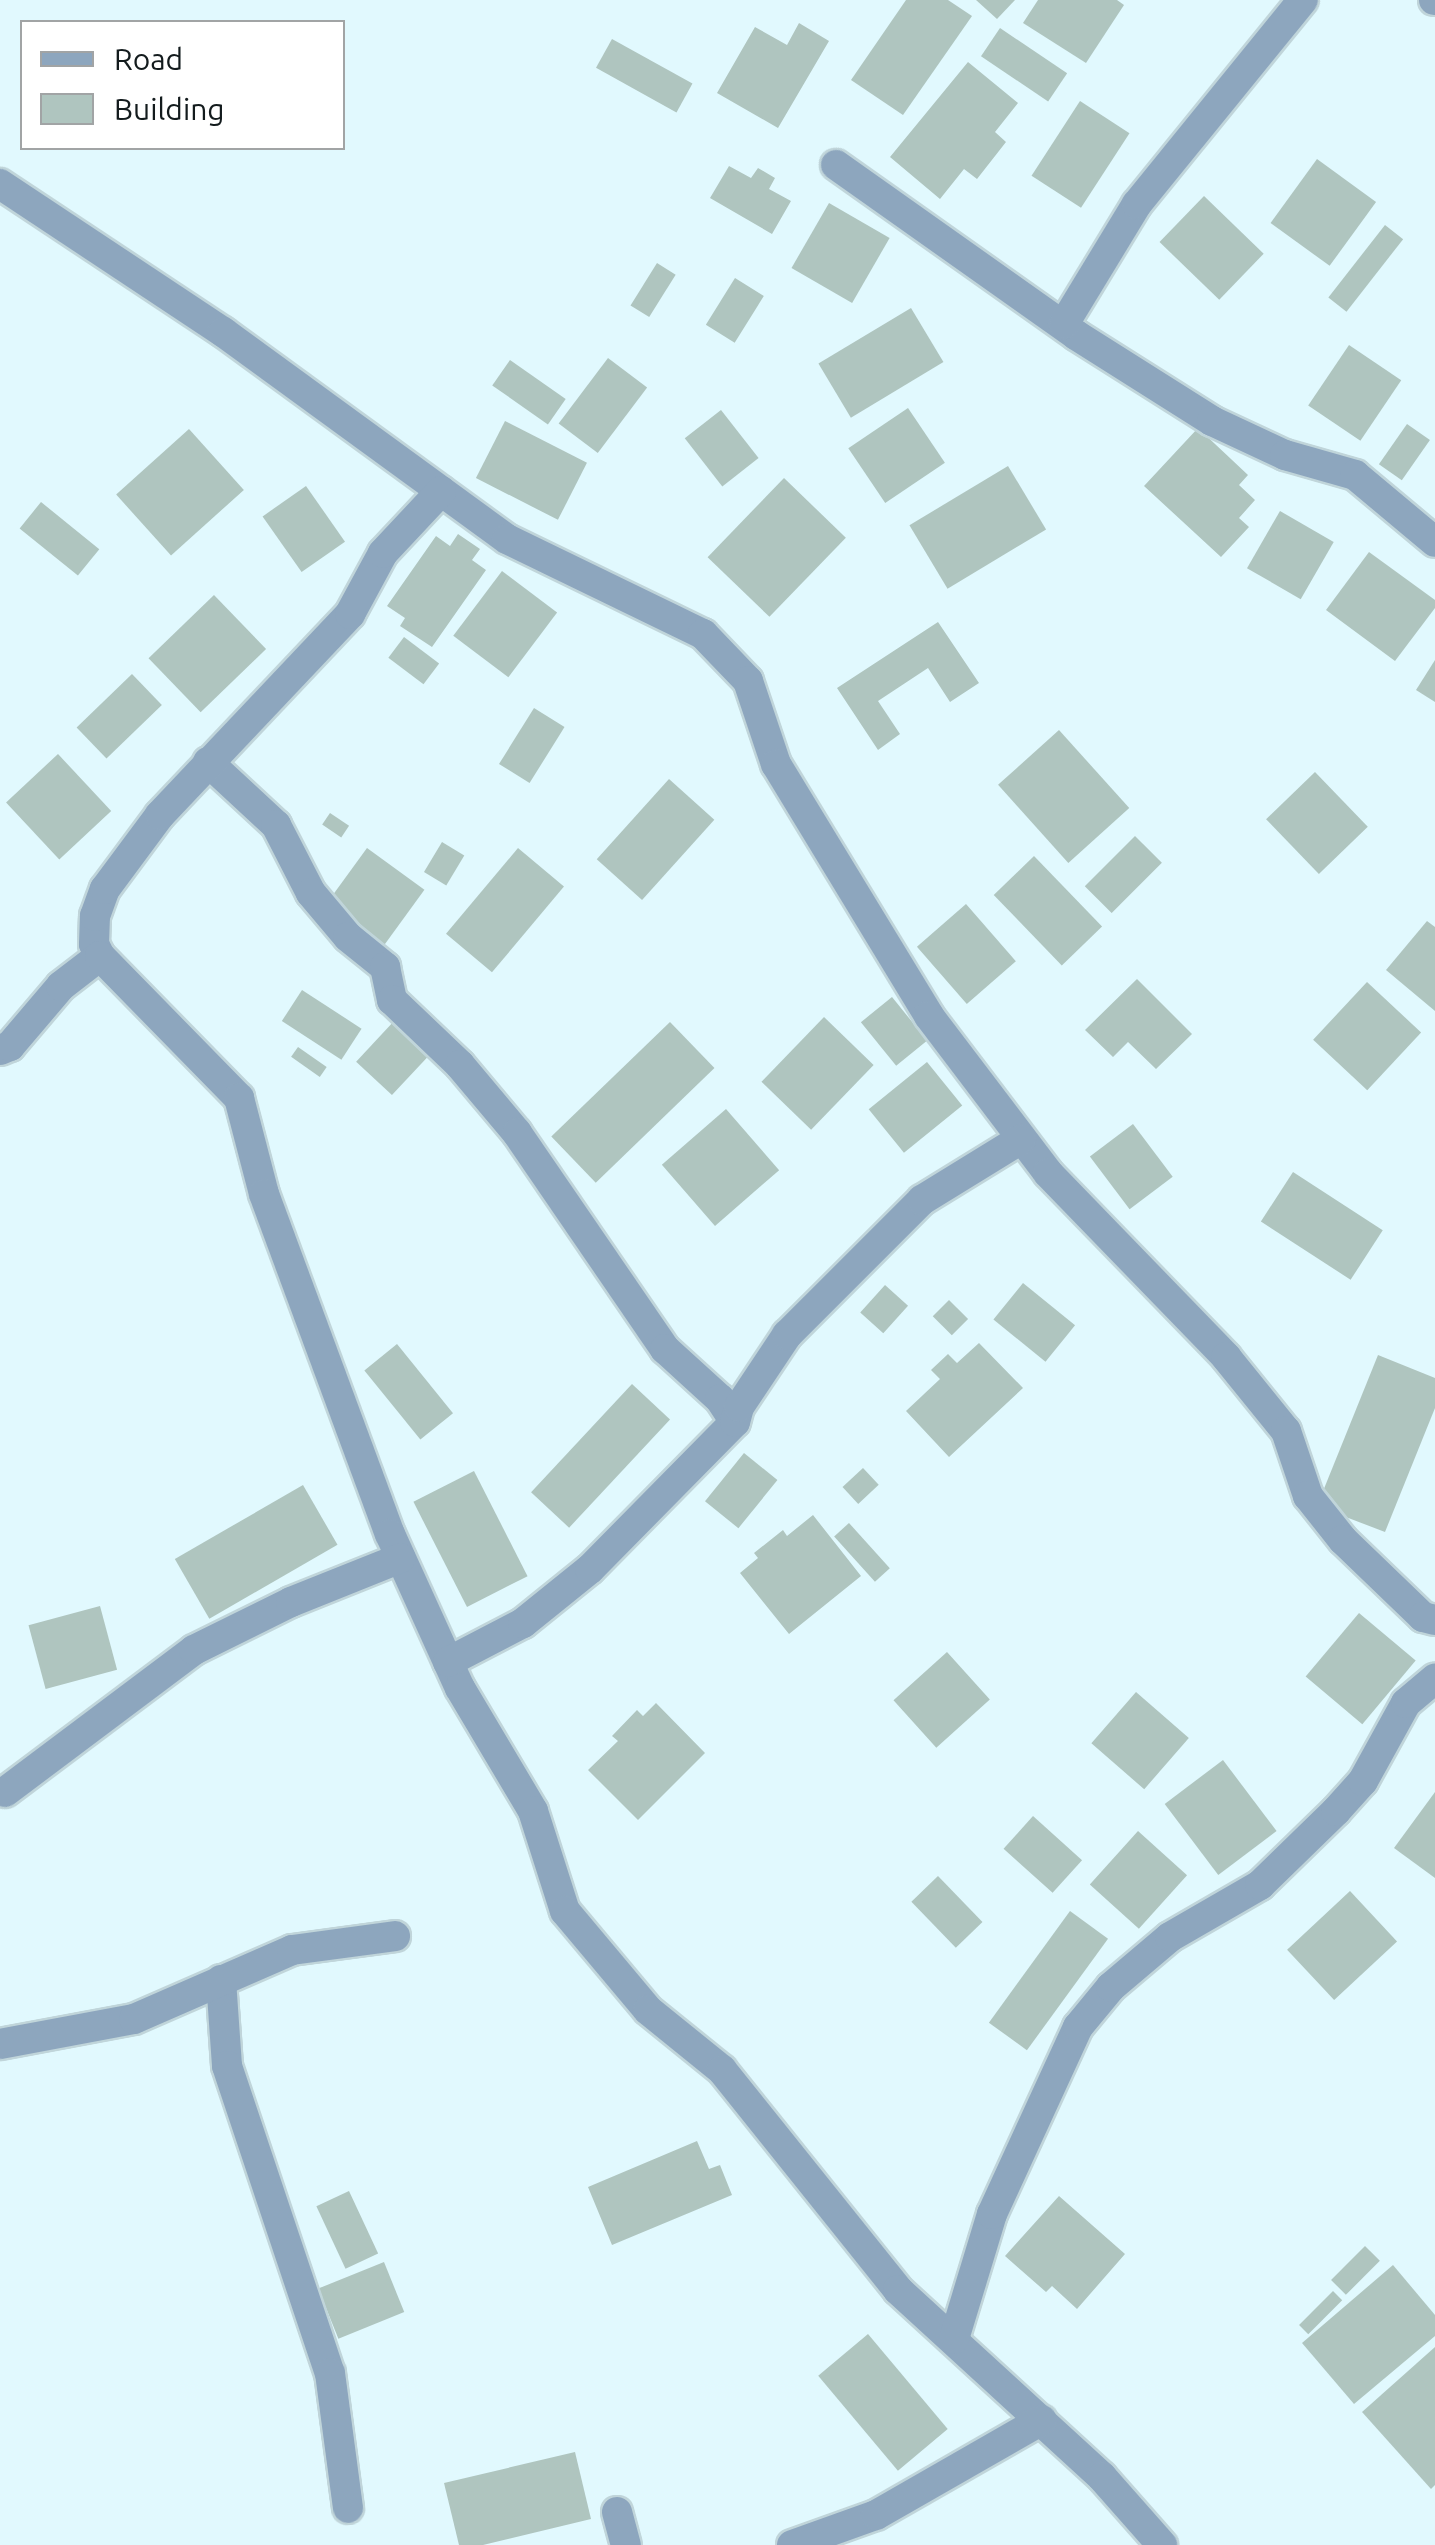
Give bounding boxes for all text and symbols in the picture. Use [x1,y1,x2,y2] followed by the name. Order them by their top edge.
[20,20,345,150] legend
[114,42,183,76] text: Road
[114,92,225,126] text: Building

